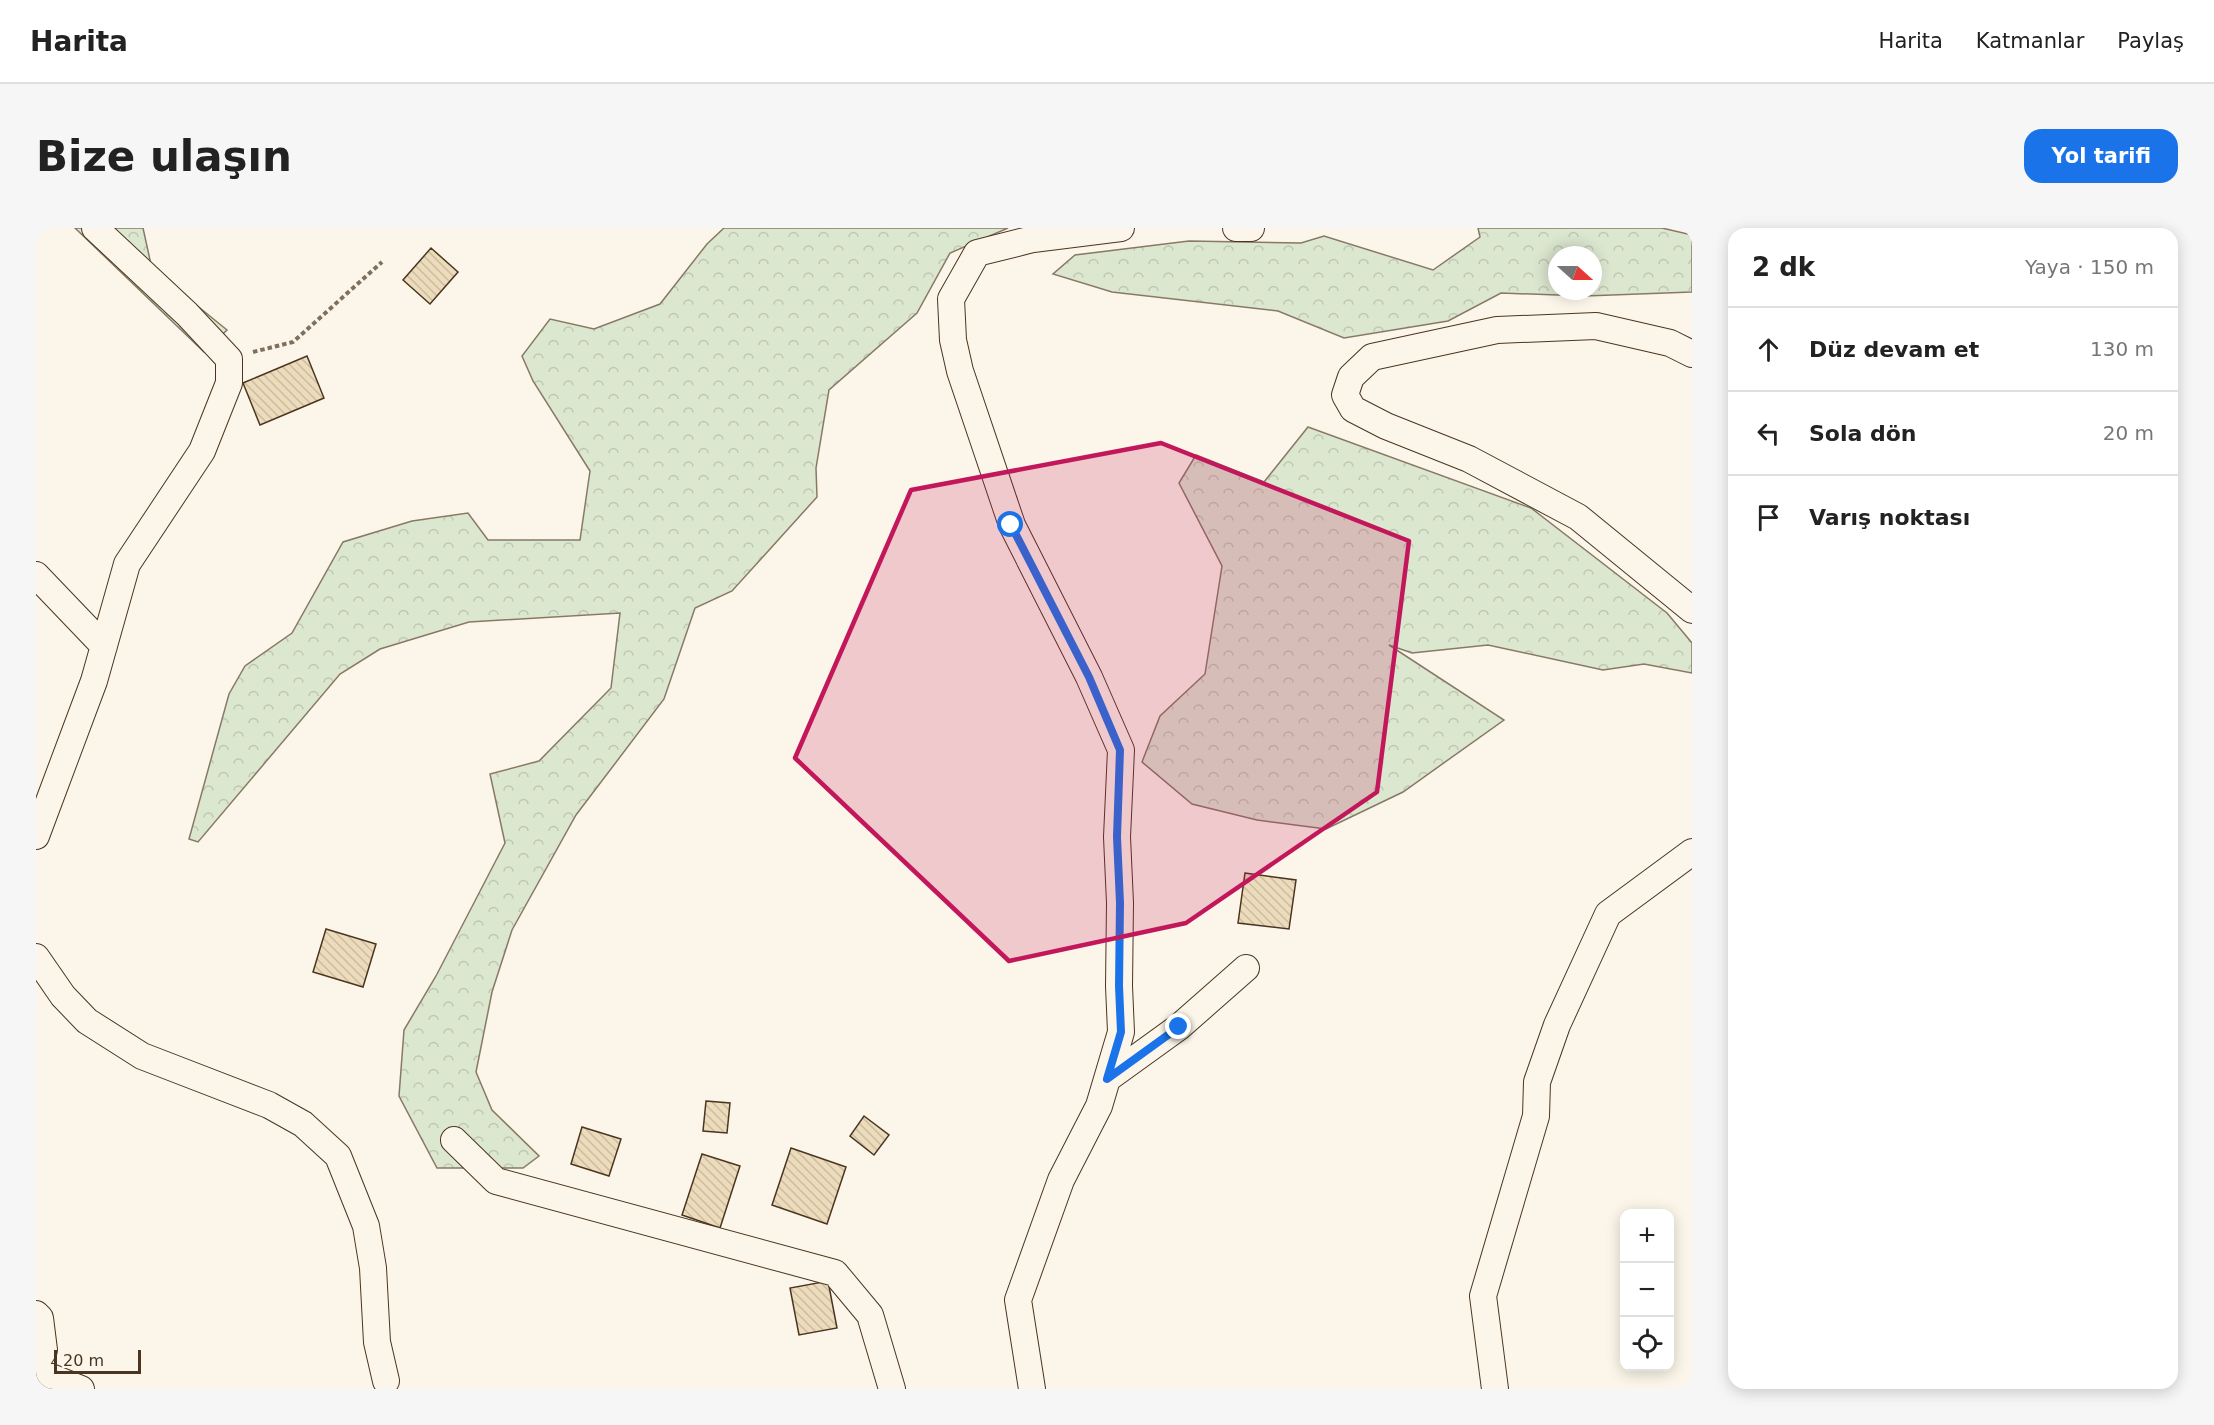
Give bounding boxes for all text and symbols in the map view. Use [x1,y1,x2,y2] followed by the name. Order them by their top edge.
[30,25,128,58] text: Harita
[1879,29,1943,53] text: Harita
[1976,29,2084,53] text: Katmanlar
[2117,29,2184,53] text: Paylaş
[2024,129,2178,183] button: Yol tarifi
[36,132,292,181] text: Bize ulaşın
[1548,246,1602,300] north arrow
[1752,252,1815,282] text: 2 dk
[2025,255,2154,279] text: Yaya · 150 m
[1752,333,1785,366] icon: ahead
[1809,337,1979,362] text: Düz devam et
[2090,337,2154,361] text: 130 m
[1752,417,1785,450] icon: left
[1809,421,1917,446] text: Sola dön
[2103,421,2154,445] text: 20 m
[1752,501,1785,534] icon: arrive
[1809,505,1970,530] text: Varış noktası
[997,511,1023,537] route start
[1165,1013,1191,1039] route end
[1620,1209,1674,1371] map controls
[1620,1209,1674,1263] button: +
[1620,1263,1674,1317] button: −
[1620,1317,1674,1371] button: locate
[54,1347,141,1374] scale bar
[63,1351,104,1370] text: 20 m

